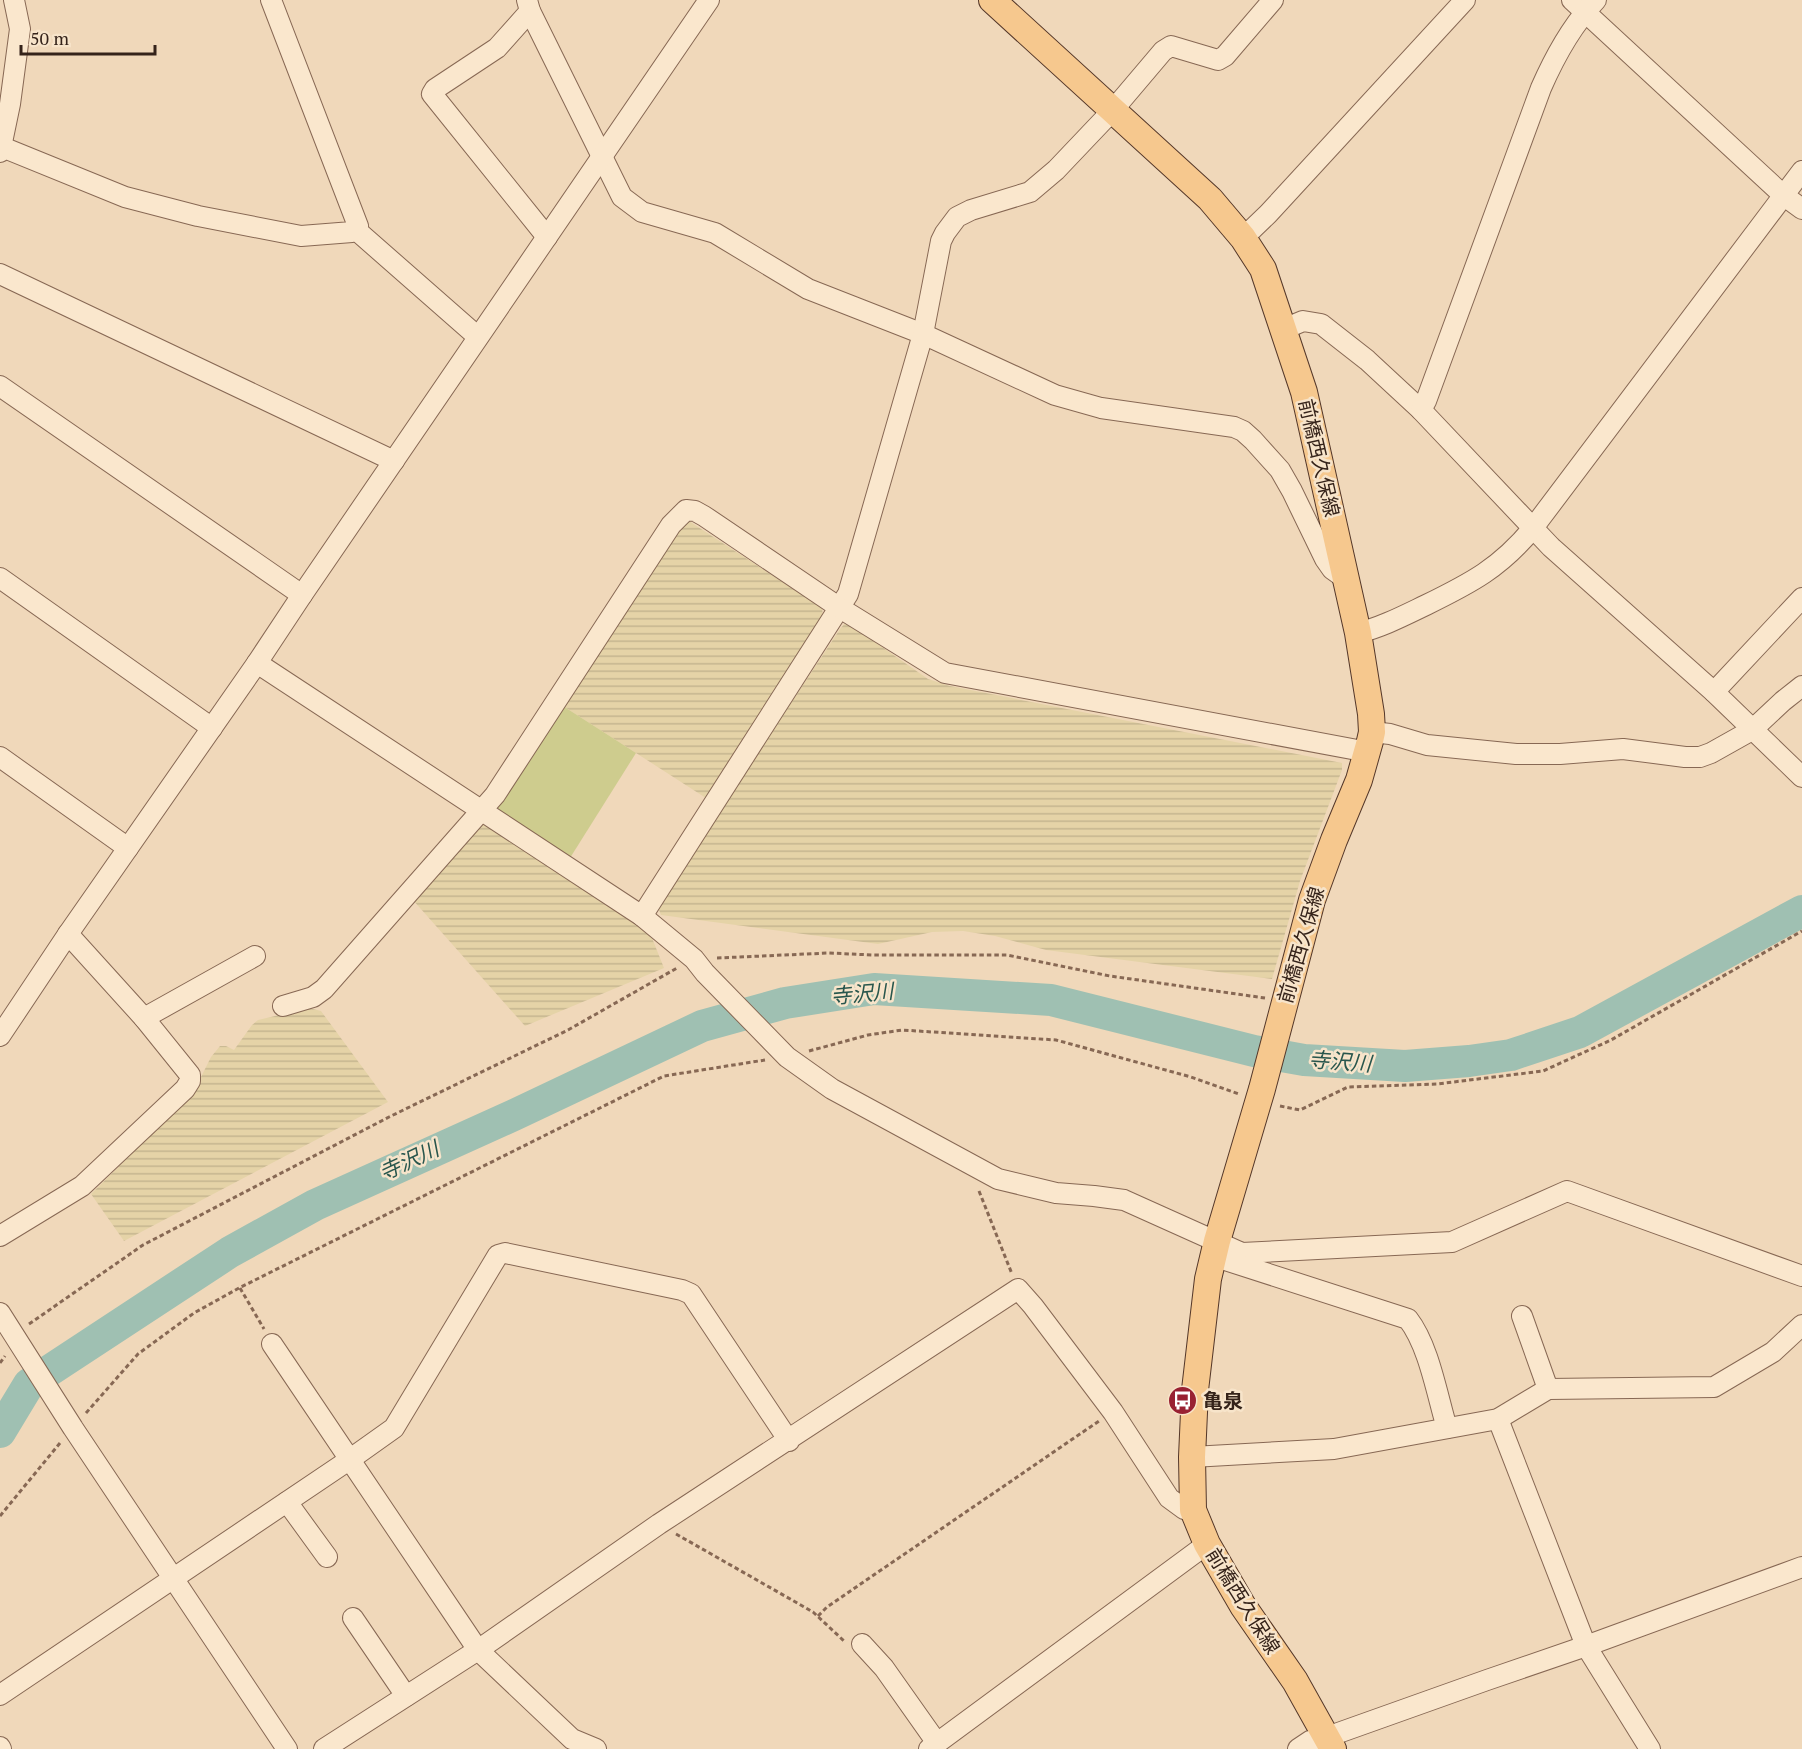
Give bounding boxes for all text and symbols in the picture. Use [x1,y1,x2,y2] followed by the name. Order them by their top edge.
[21,18,154,56] scale bar
[30,26,70,50] text: 50 m
[1293,396,1346,519] street label: 前橋西久保線
[1271,883,1330,1006] street label: 前橋西久保線
[829,976,897,1010] water label: 寺沢川
[1308,1045,1374,1077] water label: 寺沢川
[374,1133,445,1186] water label: 寺沢川
[1166,1385,1198,1417] bus stop icon: 亀泉
[1203,1387,1243,1414] place label: 亀泉
[1200,1543,1287,1659] street label: 前橋西久保線

